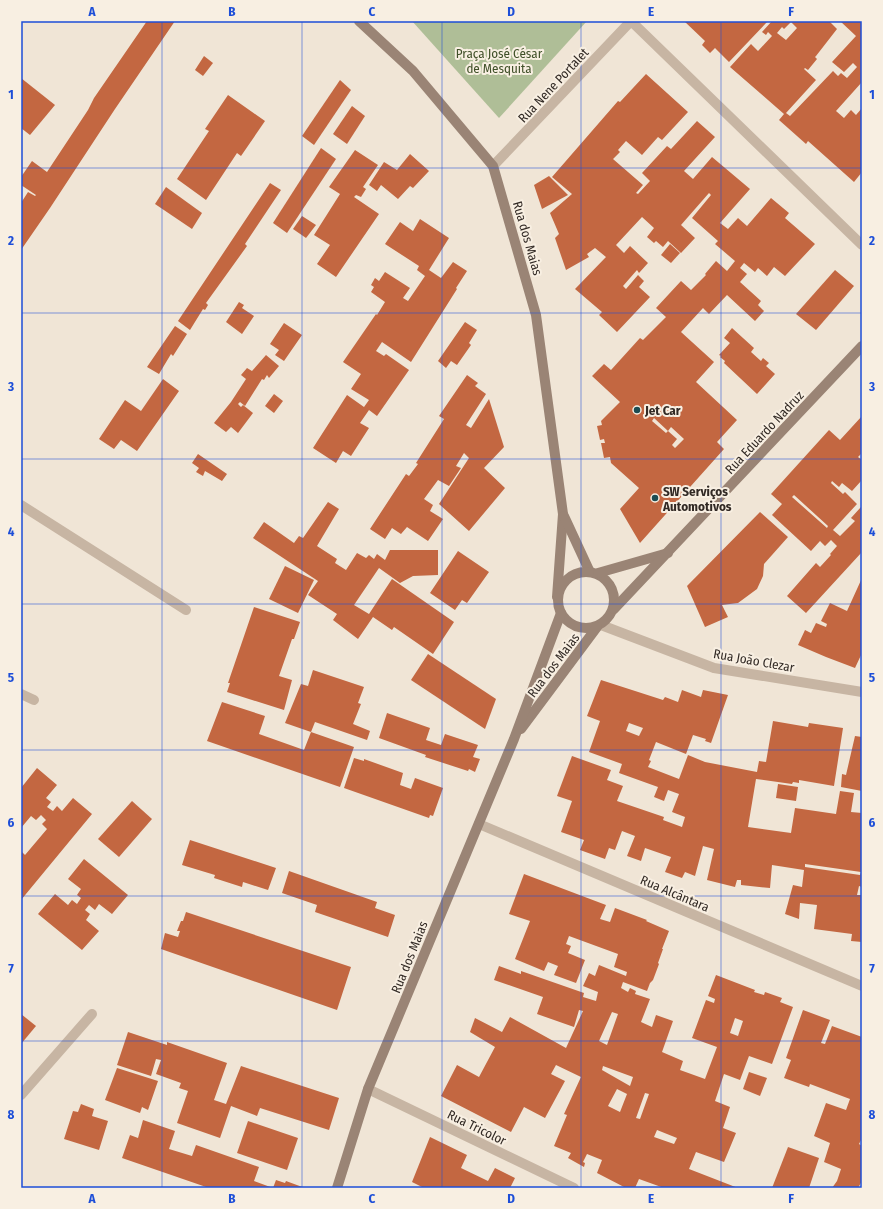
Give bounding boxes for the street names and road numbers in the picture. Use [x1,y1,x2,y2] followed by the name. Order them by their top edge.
[515,45,592,126] street label: Rua Nene Portalet
[510,199,545,277] street label: Rua dos Maias
[722,388,807,477] street label: Rua Eduardo Nadruz
[524,630,583,700] street label: Rua dos Maias
[712,646,796,675] street label: Rua João Clezar
[638,872,711,915] street label: Rua Alcântara
[388,919,431,995] street label: Rua dos Maias
[445,1107,509,1148] street label: Rua Tricolor

